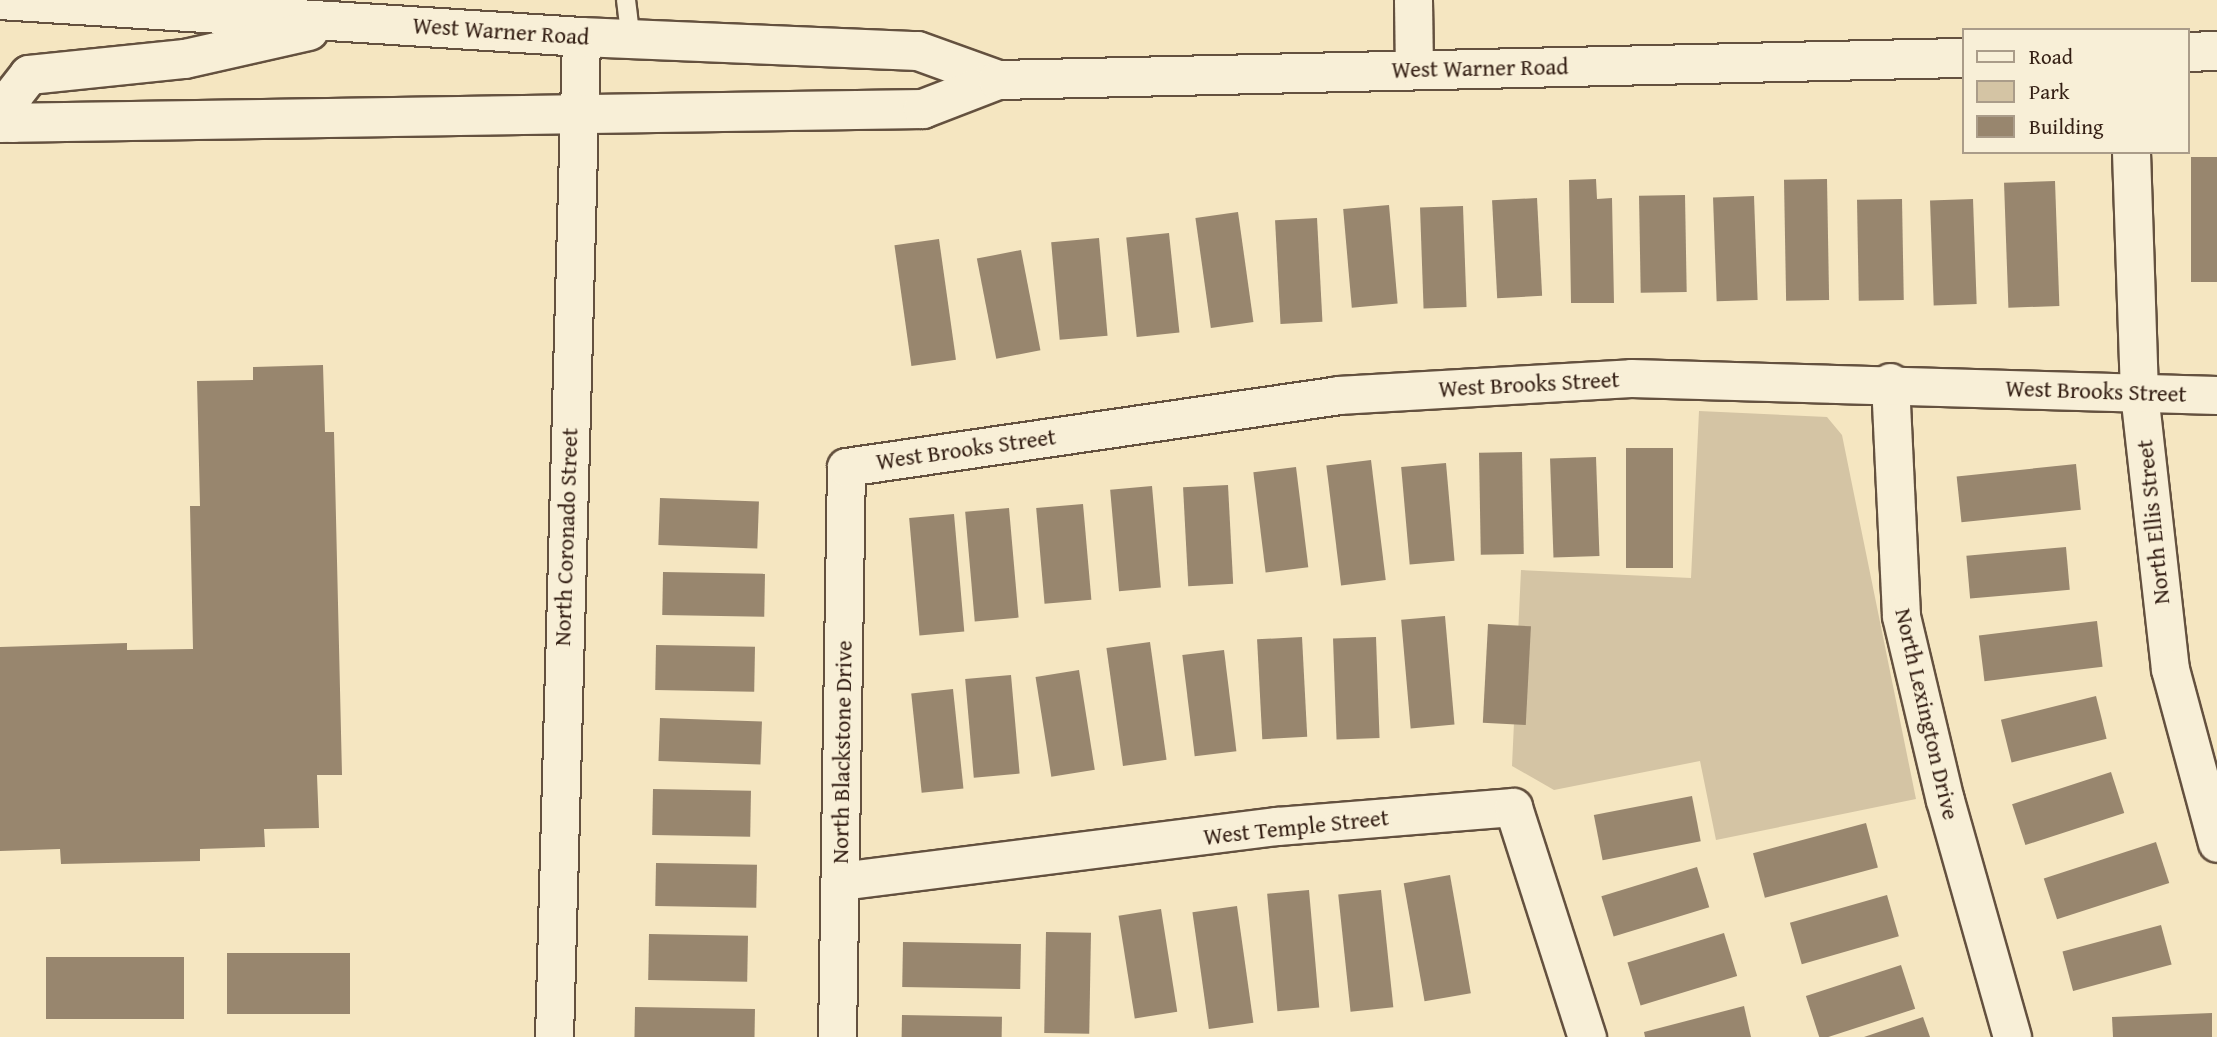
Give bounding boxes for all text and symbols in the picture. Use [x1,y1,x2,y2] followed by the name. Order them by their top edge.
[412,11,590,51] street label: West Warner Road
[1962,28,2189,154] legend
[2029,41,2073,72] text: Road
[1391,53,1569,83] street label: West Warner Road
[2029,76,2070,107] text: Park
[2029,111,2103,142] text: Building
[1438,365,1620,403] street label: West Brooks Street
[2005,374,2187,408] street label: West Brooks Street
[874,423,1058,475] street label: West Brooks Street
[548,427,584,647] street label: North Coronado Street
[2131,438,2175,606] street label: North Ellis Street
[1889,606,1965,822] street label: North Lexington Drive
[826,640,858,864] street label: North Blackstone Drive
[1202,804,1390,850] street label: West Temple Street

